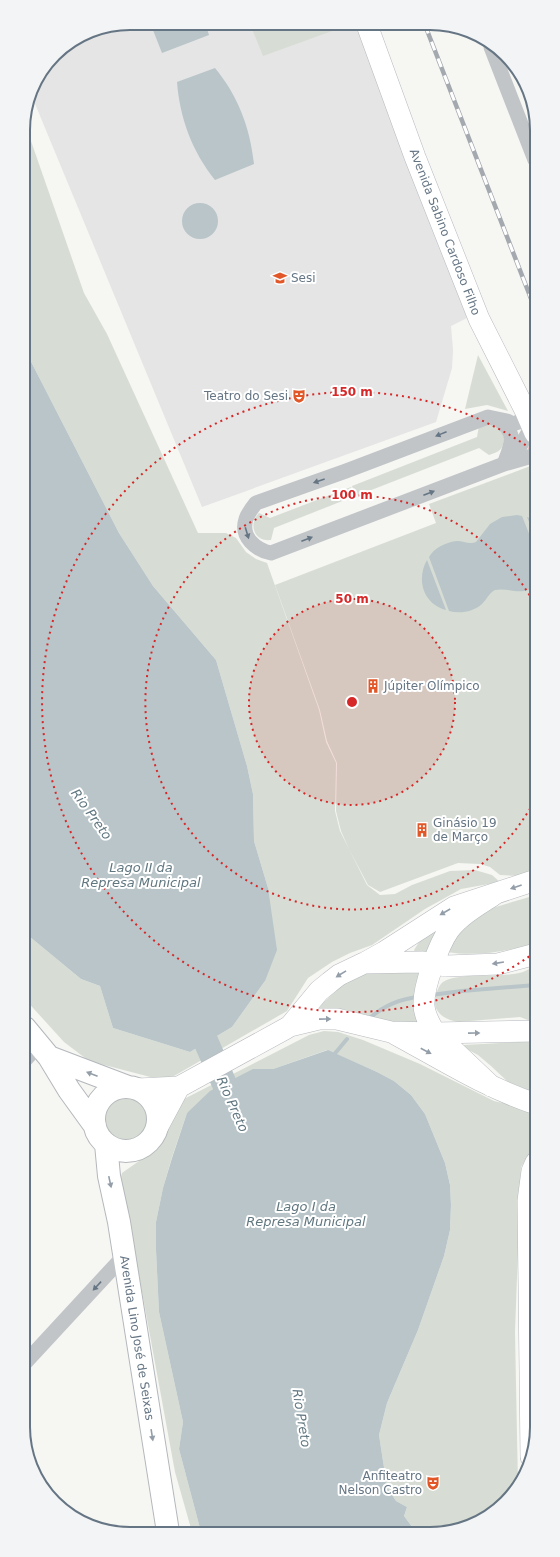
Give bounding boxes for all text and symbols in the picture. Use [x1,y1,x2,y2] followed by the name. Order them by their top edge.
[407,147,483,317] street label: Avenida Sabino Cardoso Filho
[272,270,288,286] school or university icon: Sesi
[291,271,316,285] place label: Sesi
[331,385,373,399] text: 150 m
[291,388,307,404] theatre icon: Teatro do Sesi
[203,389,288,403] place label: Teatro do Sesi
[434,432,446,438] one-way arrow
[313,478,325,484] one-way arrow
[331,488,373,502] text: 100 m
[423,489,435,495] one-way arrow
[244,527,250,539] one-way arrow
[302,536,314,542] one-way arrow
[335,592,369,606] text: 50 m
[365,678,381,694] building icon: Júpiter Olímpico
[383,679,480,693] place label: Júpiter Olímpico
[345,695,359,709] centre of rings
[68,786,115,843] water label: Rio Preto
[433,816,497,844] place label: Ginásio 19 de Março
[414,822,430,838] building icon: Ginásio 19 de Março
[81,860,201,890] water label: Lago II da Represa Municipal
[509,884,521,890] one-way arrow
[440,908,451,915] one-way arrow
[492,960,504,966] one-way arrow
[335,970,347,977] one-way arrow
[319,1016,332,1022] one-way arrow
[468,1029,480,1036] one-way arrow
[420,1047,431,1054] one-way arrow
[85,1070,97,1076] one-way arrow
[214,1074,251,1134] water label: Rio Preto
[108,1176,114,1188] one-way arrow
[246,1199,366,1229] water label: Lago I da Represa Municipal
[117,1255,157,1421] street label: Avenida Lino José de Seixas
[92,1281,102,1291] one-way arrow
[289,1388,314,1448] water label: Rio Preto
[149,1429,155,1441] one-way arrow
[339,1469,422,1497] place label: Anfiteatro Nelson Castro
[425,1475,441,1491] theatre icon: Anfiteatro Nelson Castro

